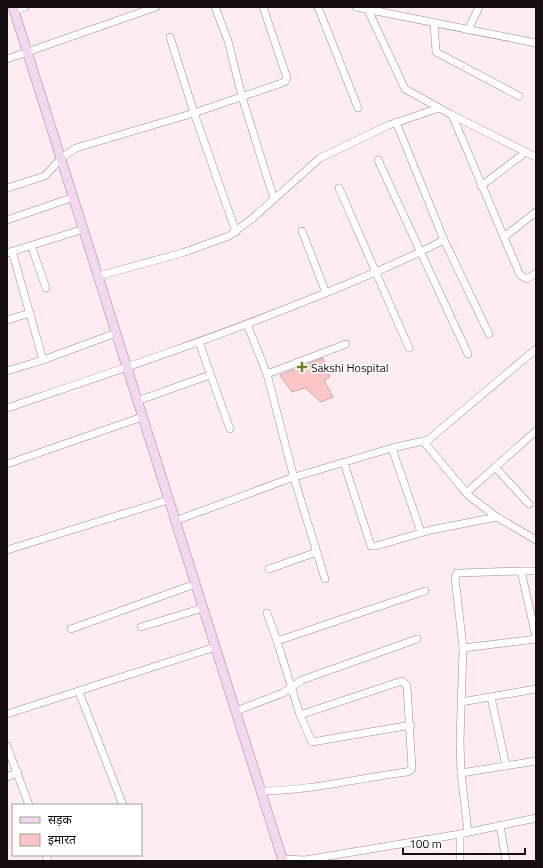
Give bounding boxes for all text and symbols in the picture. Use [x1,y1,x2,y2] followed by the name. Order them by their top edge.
[311,358,388,377] place label: Sakshi Hospital
[296,361,308,373] marker: Sakshi Hospital
[12,804,142,856] legend
[48,810,73,829] text: सड़क
[48,830,77,849] text: इमारत
[403,830,525,856] scale bar
[409,834,442,853] text: 100 m

